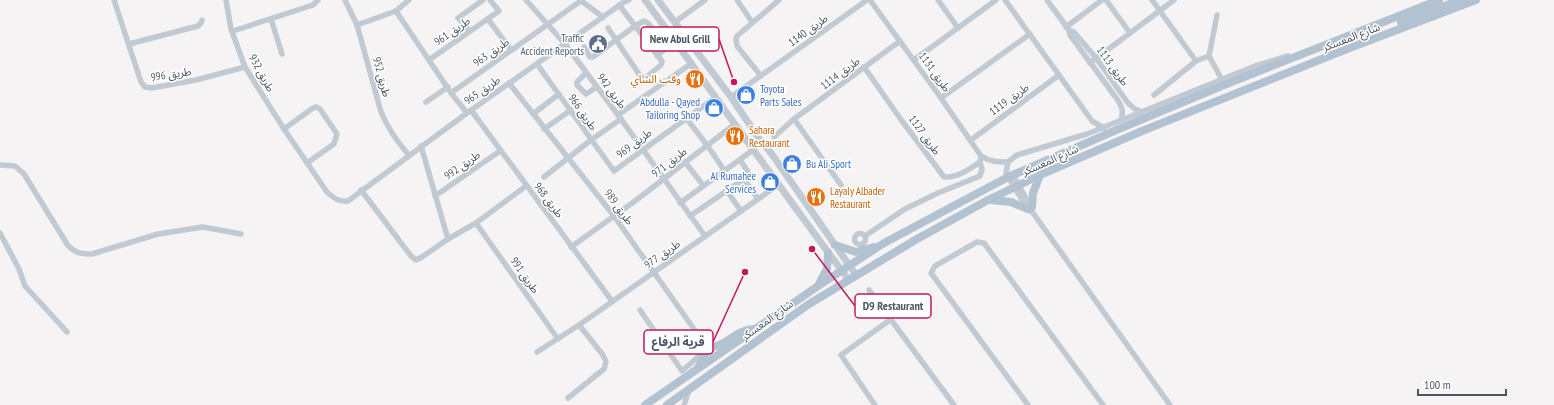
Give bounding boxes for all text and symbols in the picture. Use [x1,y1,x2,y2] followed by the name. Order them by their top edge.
[785,11,831,49] street label: طريق 1140
[431,14,473,48] street label: طريق 961
[1319,19,1383,56] street label: شارع المعسكر
[641,27,719,51] callout: New Abul Grill
[520,31,584,58] place label: Traffic Accident Reports
[650,31,710,46] text: New Abul Grill
[587,33,609,55] public building icon: Traffic Accident Reports
[470,35,512,69] street label: طريق 963
[1094,43,1132,89] street label: طريق 1113
[916,49,954,95] street label: طريق 1131
[246,52,278,94] street label: طريق 932
[817,54,863,92] street label: طريق 1114
[370,55,394,99] street label: طريق 952
[150,64,192,84] street label: طريق 996
[684,68,706,90] restaurant icon: وقت الشاي
[594,70,630,112] street label: طريق 942
[630,72,681,89] place label: وقت الشاي
[461,73,503,107] street label: طريق 965
[986,80,1032,118] street label: طريق 1119
[760,82,802,109] place label: Toyota Parts Sales
[735,84,757,106] shop icon: Toyota Parts Sales
[566,91,600,133] street label: طريق 966
[640,95,700,122] place label: Abdulla - Qayed Tailoring Shop
[703,97,725,119] shop icon: Abdulla - Qayed Tailoring Shop
[906,112,944,158] street label: طريق 1127
[749,123,790,150] place label: Sahara Restaurant
[613,125,655,161] street label: طريق 969
[724,125,746,147] restaurant icon: Sahara Restaurant
[1019,141,1081,180] street label: شارع المعسكر
[649,144,689,180] street label: طريق 971
[441,148,483,182] street label: طريق 992
[781,153,803,175] shop icon: Bu Ali Sport
[806,157,851,171] place label: Bu Ali Sport
[710,169,756,196] place label: Al Rumahee Services
[759,171,781,193] shop icon: Al Rumahee Services
[531,179,567,221] street label: طريق 968
[830,184,885,211] place label: Layaly Albader Restaurant
[601,186,637,228] street label: طريق 989
[805,186,827,208] restaurant icon: Layaly Albader Restaurant
[641,237,683,271] street label: طريق 977
[508,254,542,296] street label: طريق 991
[855,294,931,318] callout: D9 Restaurant
[738,296,797,345] street label: شارع المعسكر
[863,298,924,313] text: D9 Restaurant
[644,330,713,354] callout: قرية الرفاع
[651,334,705,351] text: قرية الرفاع
[1418,371,1506,397] scale bar
[1424,377,1451,392] text: 100 m

